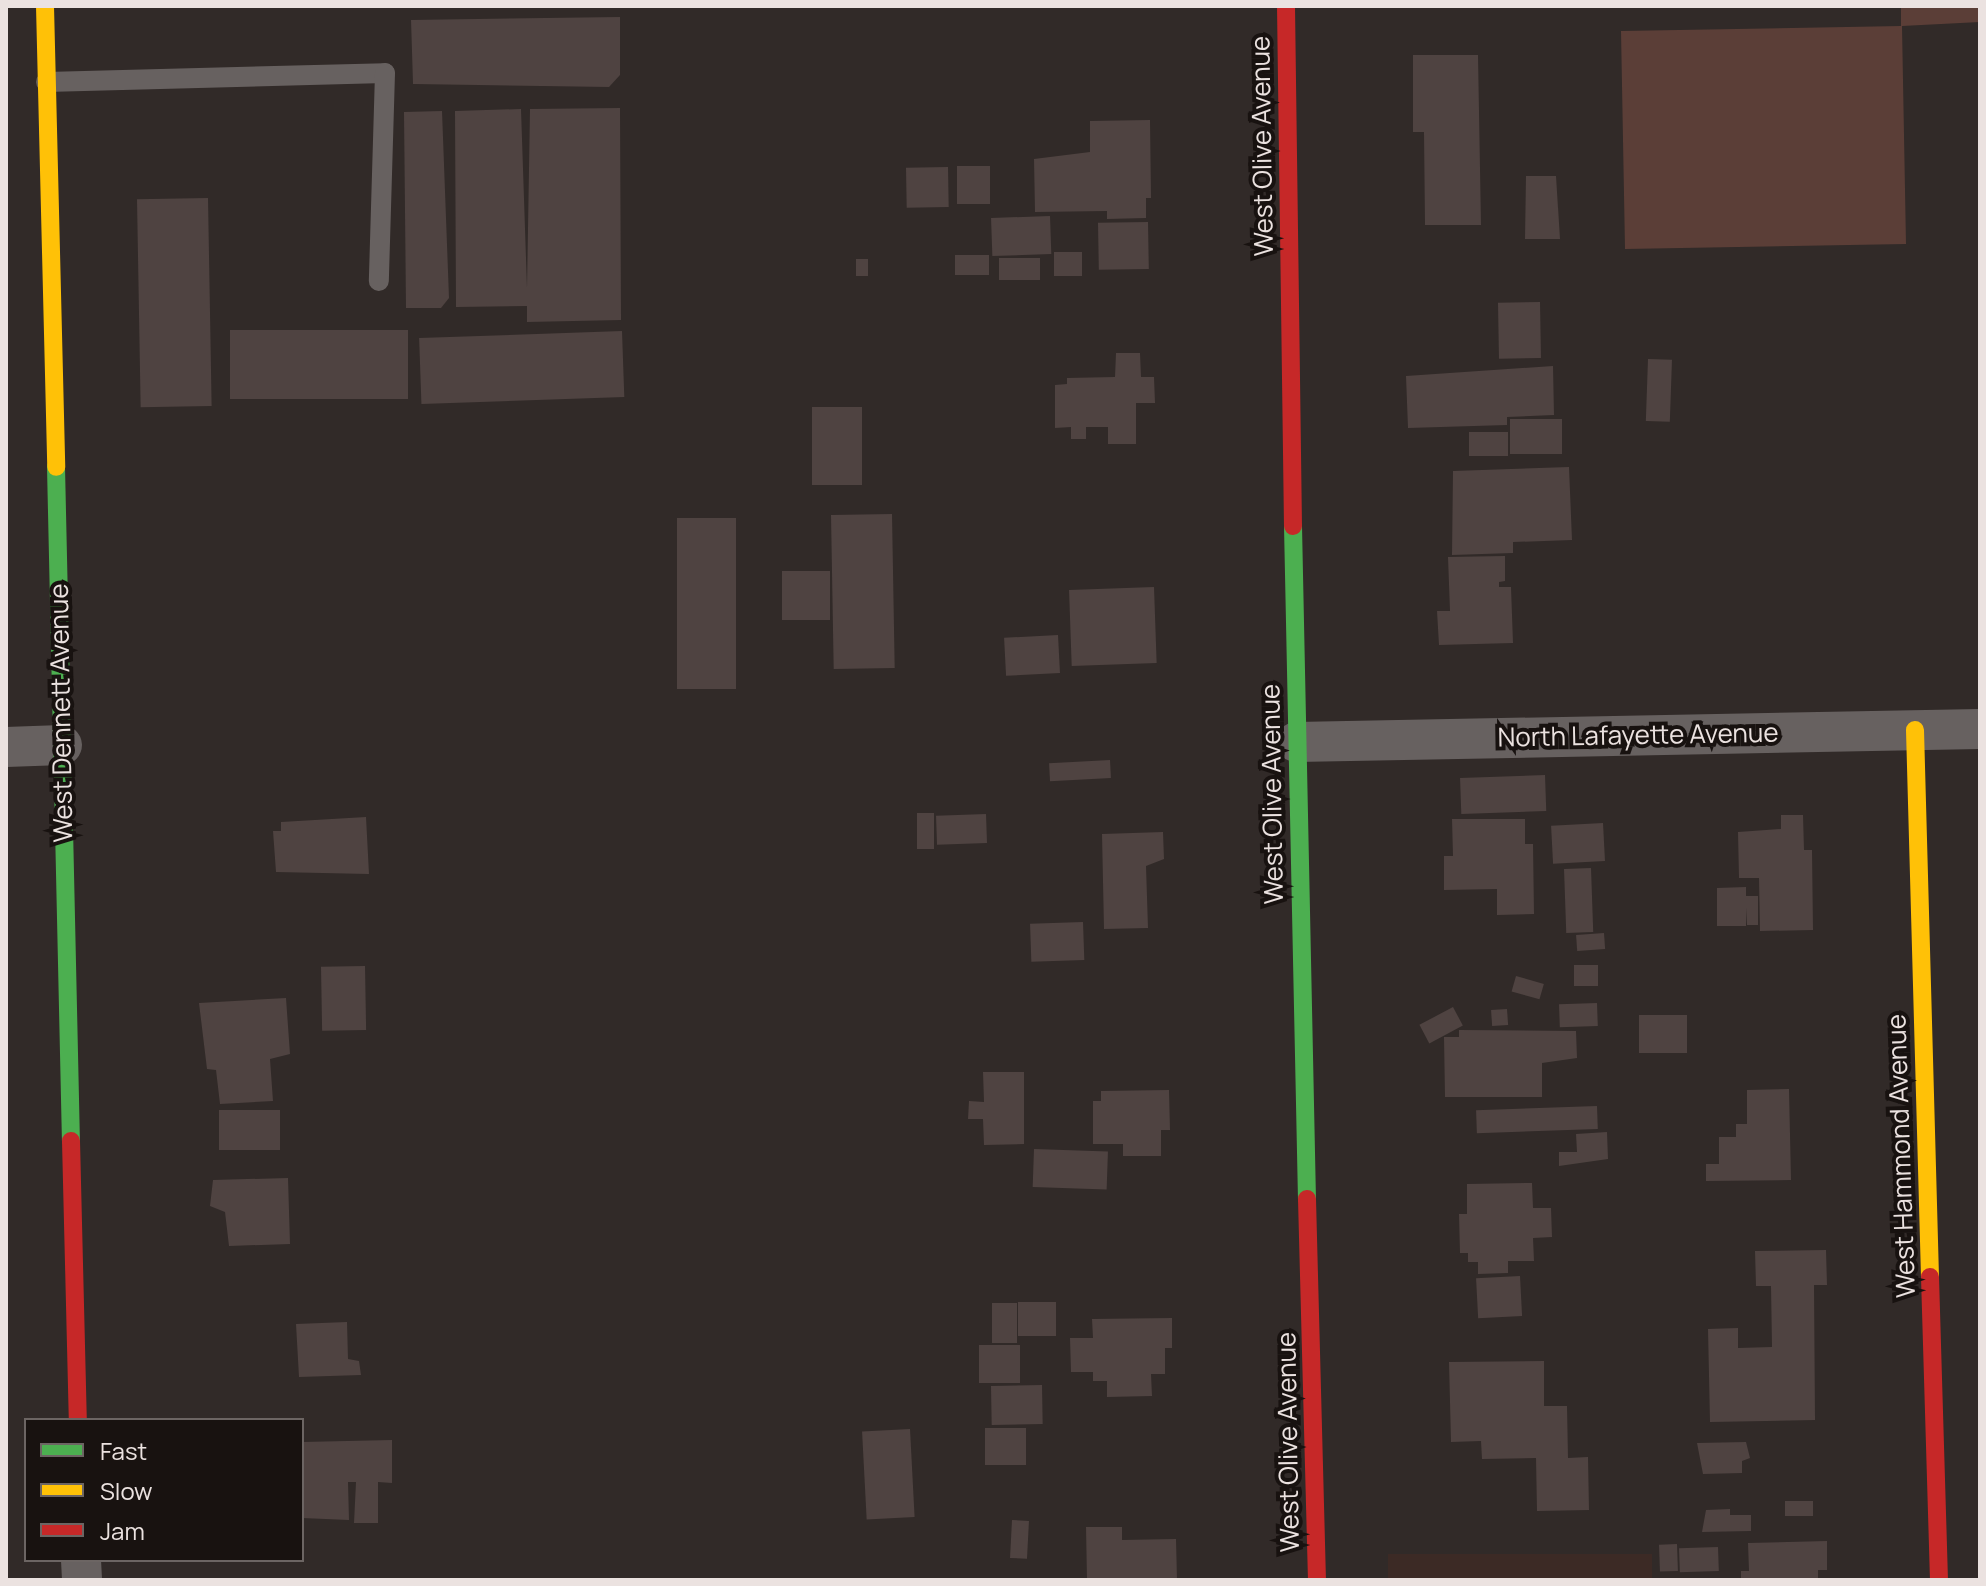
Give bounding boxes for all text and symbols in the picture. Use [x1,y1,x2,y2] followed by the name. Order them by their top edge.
[1244,36,1280,256] street label: West Olive Avenue
[43,583,79,843] street label: West Dennett Avenue
[1254,684,1290,904] street label: West Olive Avenue
[1497,717,1779,753] street label: North Lafayette Avenue
[1880,1014,1922,1298] street label: West Hammond Avenue
[1270,1332,1306,1552] street label: West Olive Avenue
[24,1418,304,1562] legend
[100,1434,147,1467] text: Fast
[100,1474,153,1507] text: Slow
[100,1514,145,1547] text: Jam

